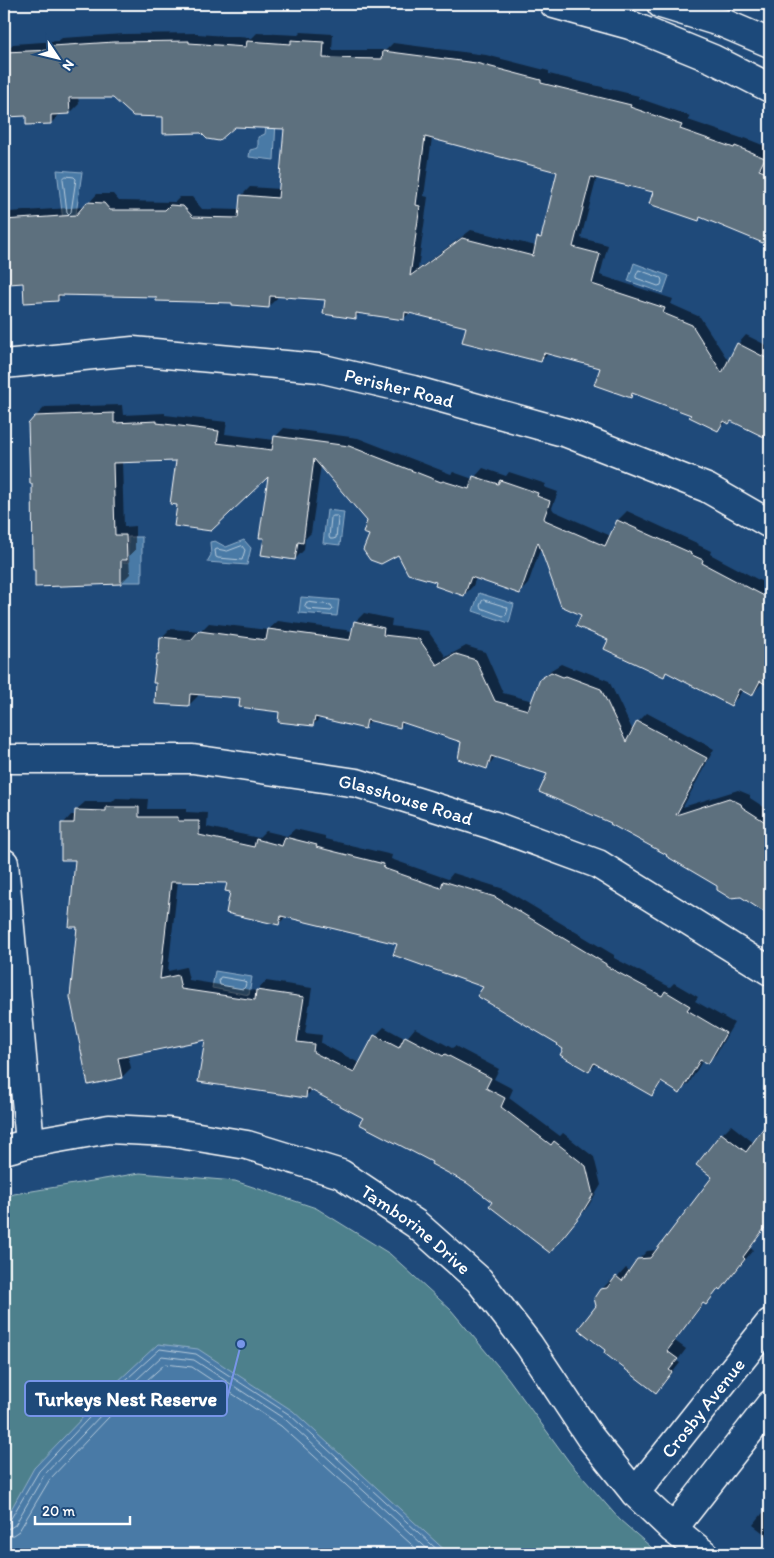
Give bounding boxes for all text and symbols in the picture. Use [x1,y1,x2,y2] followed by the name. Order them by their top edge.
[32,32,82,82] north arrow
[59,56,78,74] text: N
[342,363,457,412] street label: Perisher Road
[337,769,476,830] street label: Glasshouse Road
[357,1179,476,1279] street label: Tamborine Drive
[656,1353,750,1462] street label: Crosby Avenue
[25,1381,227,1416] callout: Turkeys Nest Reserve
[34,1387,217,1412] text: Turkeys Nest Reserve
[35,1493,130,1525] scale bar
[42,1502,76,1520] text: 20 m

